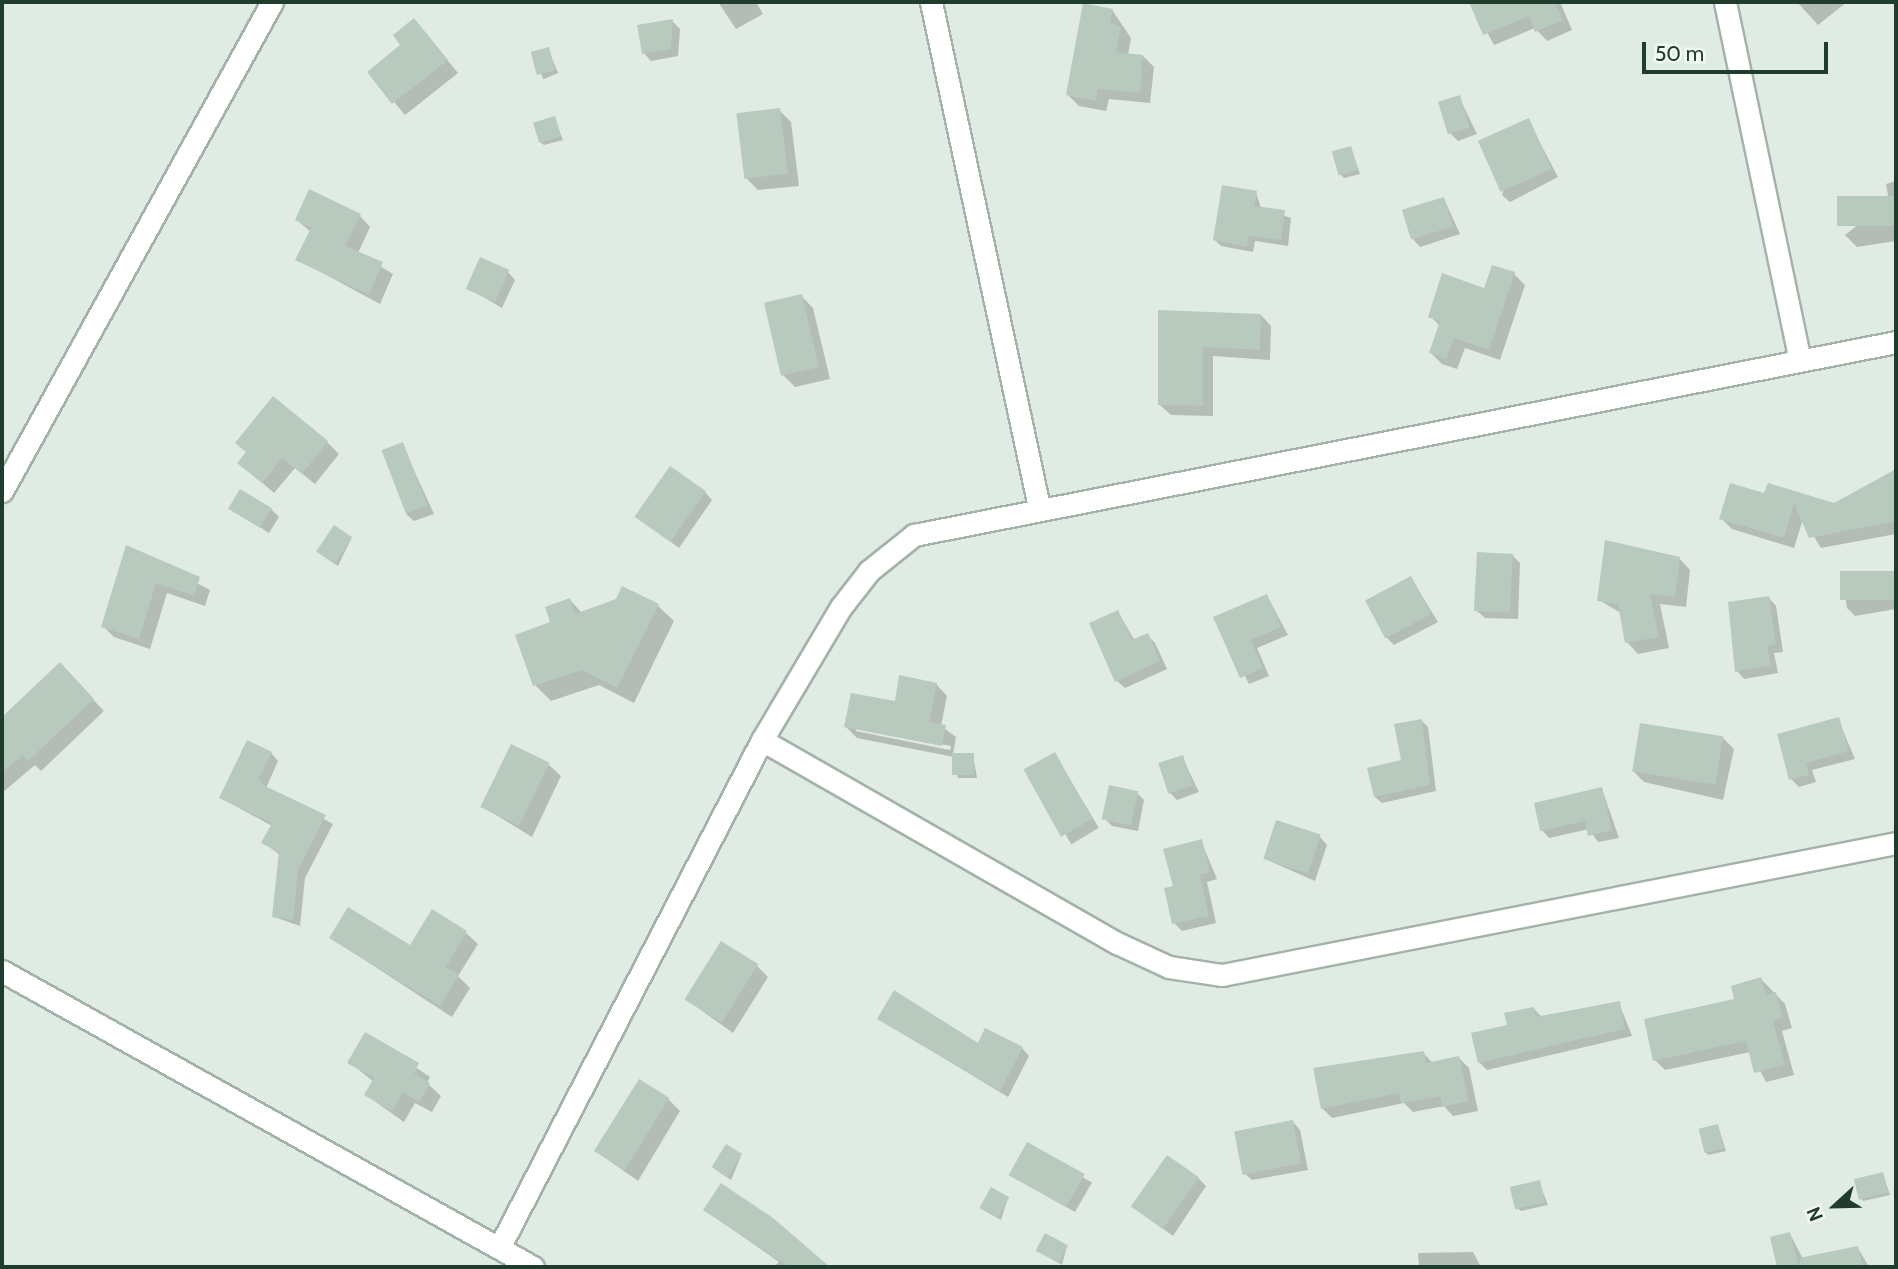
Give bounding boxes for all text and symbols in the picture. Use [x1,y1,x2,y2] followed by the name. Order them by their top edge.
[1646,28,1832,72] scale bar
[1655,41,1704,66] text: 50 m
[1800,1171,1870,1241] north arrow
[1802,1204,1828,1225] text: N

